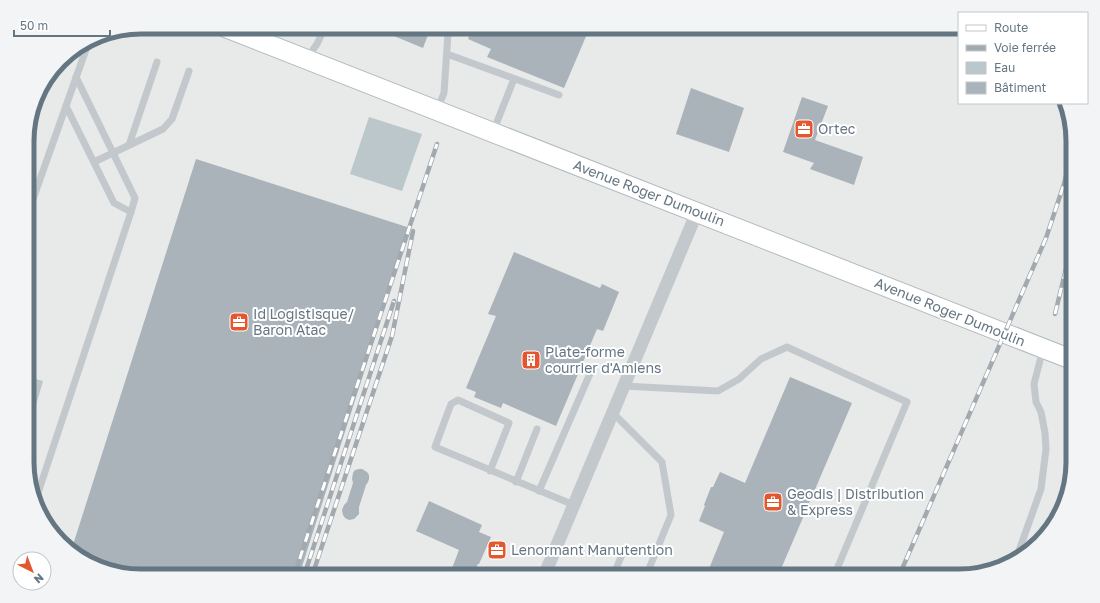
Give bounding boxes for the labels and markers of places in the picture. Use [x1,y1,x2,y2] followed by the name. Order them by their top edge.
[793,118,815,140] office icon: Ortec
[818,120,856,137] place label: Ortec
[253,305,354,338] place label: Id Logistisque/ Baron Atac
[228,311,250,333] office icon: Id Logistisque/ Baron Atac
[545,343,662,376] place label: Plate-forme courrier d'Amiens
[520,349,542,371] building icon: Plate-forme courrier d'Amiens
[787,485,924,518] place label: Geodis | Distribution & Express
[762,491,784,513] office icon: Geodis | Distribution & Express
[486,539,508,561] office icon: Lenormant Manutention
[511,541,673,558] place label: Lenormant Manutention

